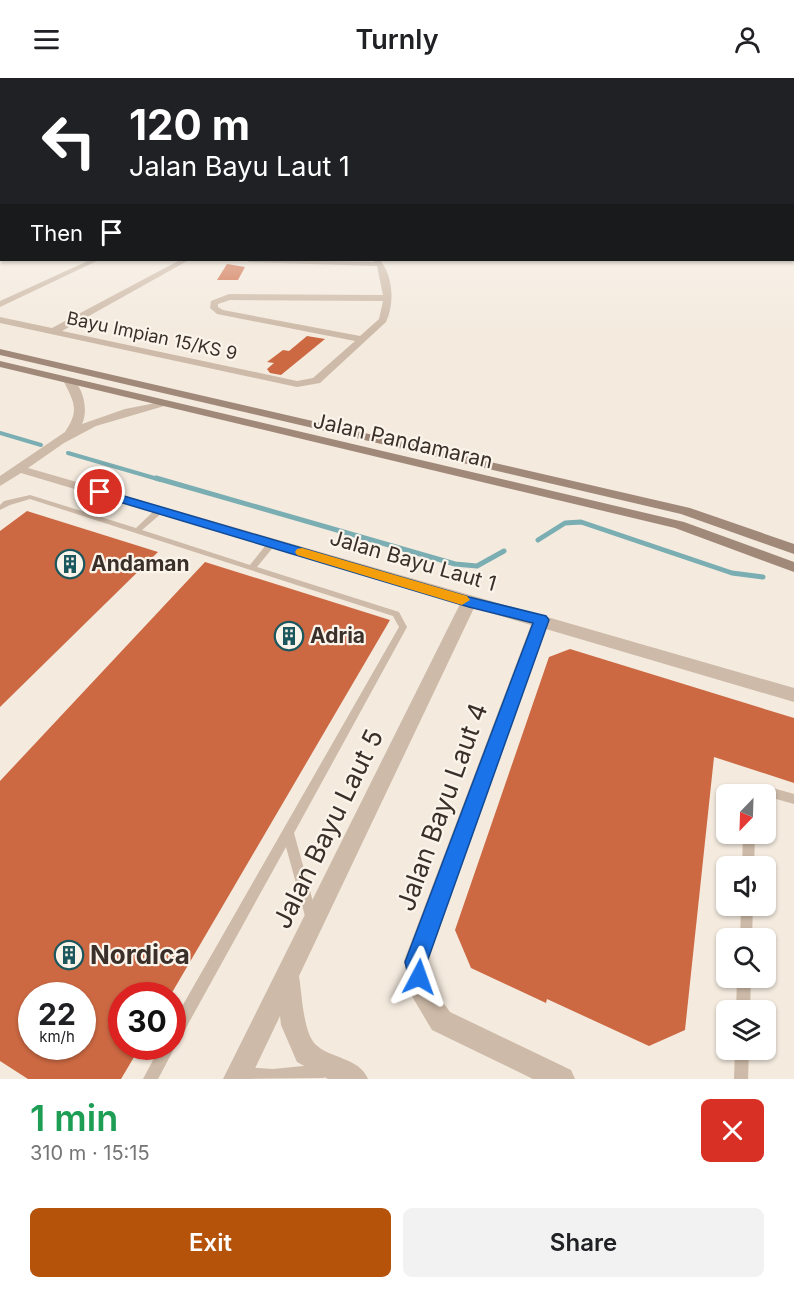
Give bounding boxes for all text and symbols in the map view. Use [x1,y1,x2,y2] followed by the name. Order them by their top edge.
[30,23,63,56] icon: menu
[355,23,439,56] text: Turnly
[731,23,764,56] icon: person
[129,99,250,150] text: 120 m
[30,102,108,180] icon: left
[129,150,350,183] text: Jalan Bayu Laut 1
[95,216,128,249] icon: arrive
[30,220,83,246] text: Then
[65,307,239,364] street label: Bayu Impian 15/KS 9
[311,408,495,473] street label: Jalan Pandamaran
[74,466,125,517] pin
[83,475,116,508] icon: arrive
[327,525,499,596] street label: Jalan Bayu Laut 1
[54,548,86,580] building icon: Andaman
[91,551,190,576] place label: Andaman
[273,620,305,652] building icon: Adria
[310,623,365,648] place label: Adria
[390,699,494,915] street label: Jalan Bayu Laut 4
[266,724,389,933] street label: Jalan Bayu Laut 5
[716,784,776,844] north arrow
[716,784,776,1060] map controls
[716,856,776,916] button: sound
[716,928,776,988] button: search
[53,939,85,971] building icon: Nordica
[90,939,190,970] place label: Nordica
[387,945,451,1009] position arrow
[108,982,186,1060] speed limit sign: 30
[38,996,76,1032] text: 22
[716,1000,776,1060] button: layers
[39,1027,75,1046] text: km/h
[30,1096,118,1140] text: 1 min
[701,1099,764,1162] button: close
[30,1141,150,1165] text: 310 m · 15:15
[30,1208,391,1277] button: Exit
[403,1208,764,1277] button: Share

